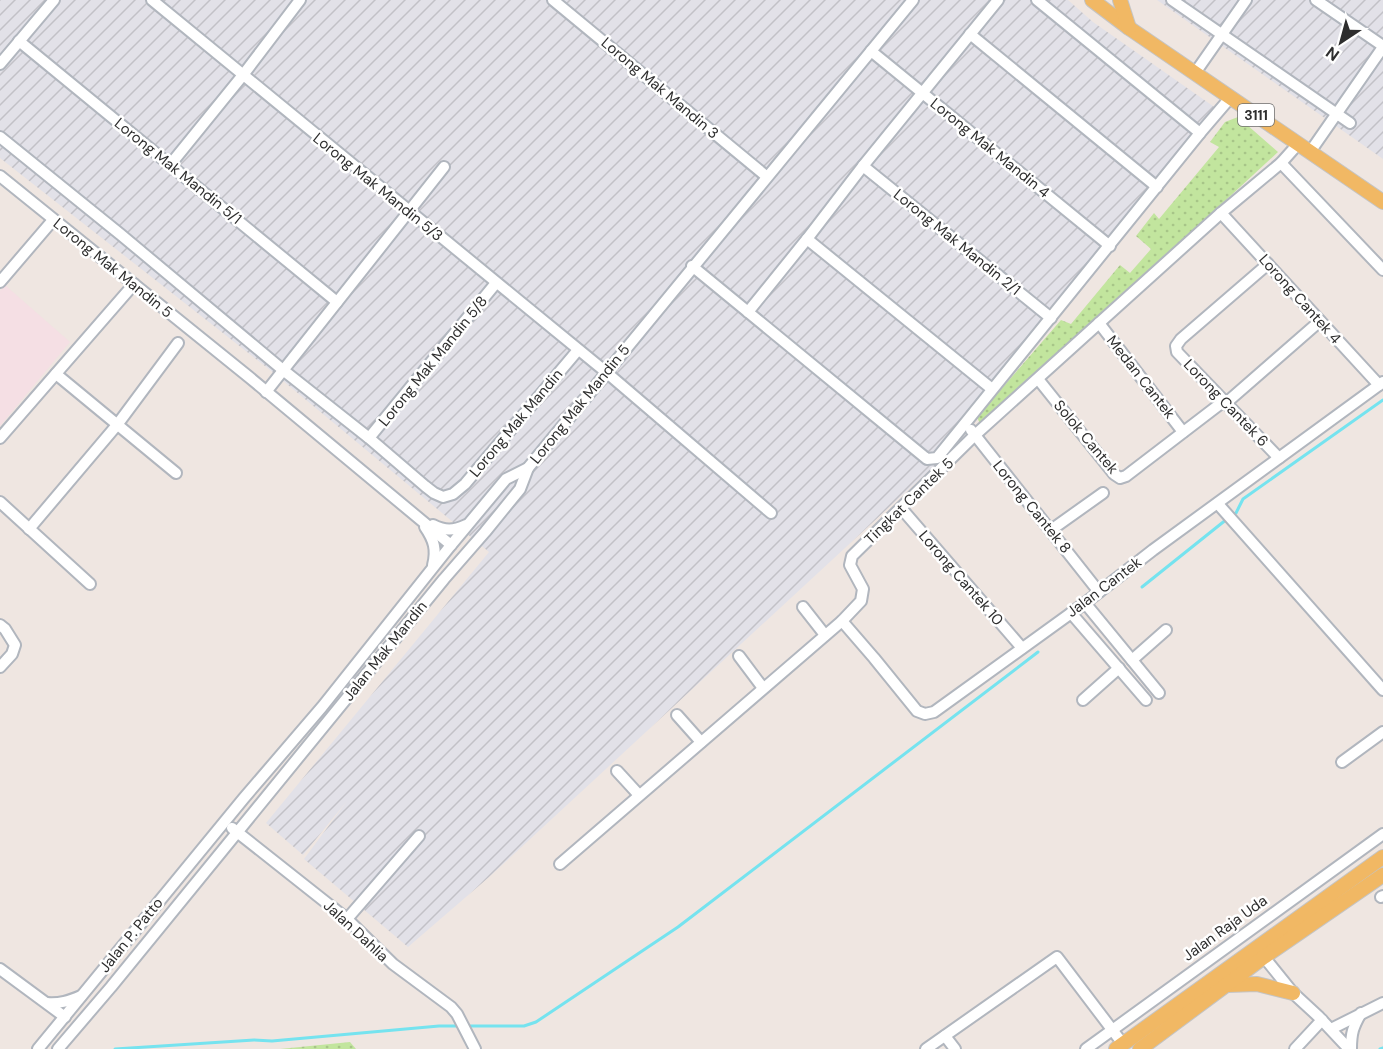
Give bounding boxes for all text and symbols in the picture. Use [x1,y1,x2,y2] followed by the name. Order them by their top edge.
[1311,12,1371,72] north arrow
[597,33,723,143] street label: Lorong Mak Mandin 3
[1322,42,1343,66] text: N
[926,94,1054,202] street label: Lorong Mak Mandin 4
[1238,104,1274,126] road number: 3111
[110,113,246,229] street label: Lorong Mak Mandin 5/1
[309,128,447,246] street label: Lorong Mak Mandin 5/3
[889,184,1025,300] street label: Lorong Mak Mandin 2/1
[49,214,177,322] street label: Lorong Mak Mandin 5
[1254,250,1346,348] street label: Lorong Cantek 4
[374,292,492,430] street label: Lorong Mak Mandin 5/8
[1102,331,1180,423] street label: Medan Cantek
[526,340,634,468] street label: Lorong Mak Mandin 5
[1179,355,1273,451] street label: Lorong Cantek 6
[465,365,567,481] street label: Lorong Mak Mandin
[1049,396,1123,478] street label: Solok Cantek
[860,453,958,549] street label: Tingkat Cantek 5
[988,456,1076,558] street label: Lorong Cantek 8
[914,526,1008,630] street label: Lorong Cantek 10
[1062,552,1146,622] street label: Jalan Cantek
[338,597,432,705] street label: Jalan Mak Mandin
[1179,891,1271,965] street label: Jalan Raja Uda
[95,893,168,977] street label: Jalan P. Patto
[319,896,393,966] street label: Jalan Dahlia

